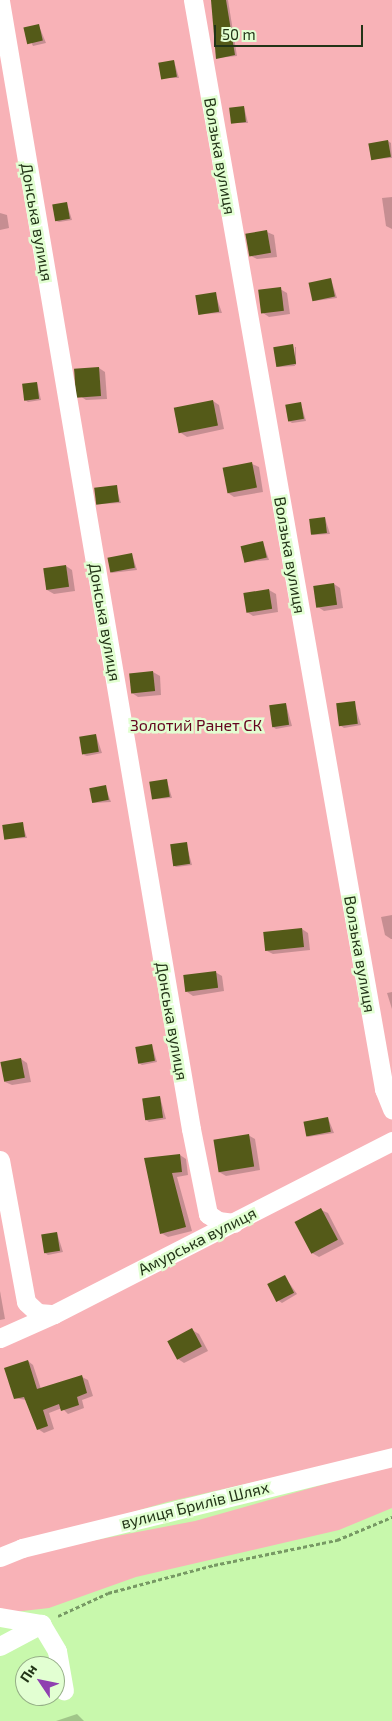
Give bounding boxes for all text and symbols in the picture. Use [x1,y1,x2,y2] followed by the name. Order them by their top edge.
[217,15,366,47] scale bar
[222,25,256,43] text: 50 m
[200,96,240,216] street label: Волзька вулиця
[17,161,57,283] street label: Донська вулиця
[270,495,310,615] street label: Волзька вулиця
[85,561,125,683] street label: Донська вулиця
[130,715,262,735] park label: Золотий Ранет СК
[340,894,380,1014] street label: Волзька вулиця
[152,960,192,1082] street label: Донська вулиця
[135,1203,259,1279] street label: Амурська вулиця
[119,1477,271,1533] street label: вулиця Брилів Шлях
[15,1656,65,1706] north arrow
[16,1661,40,1685] text: Пн

